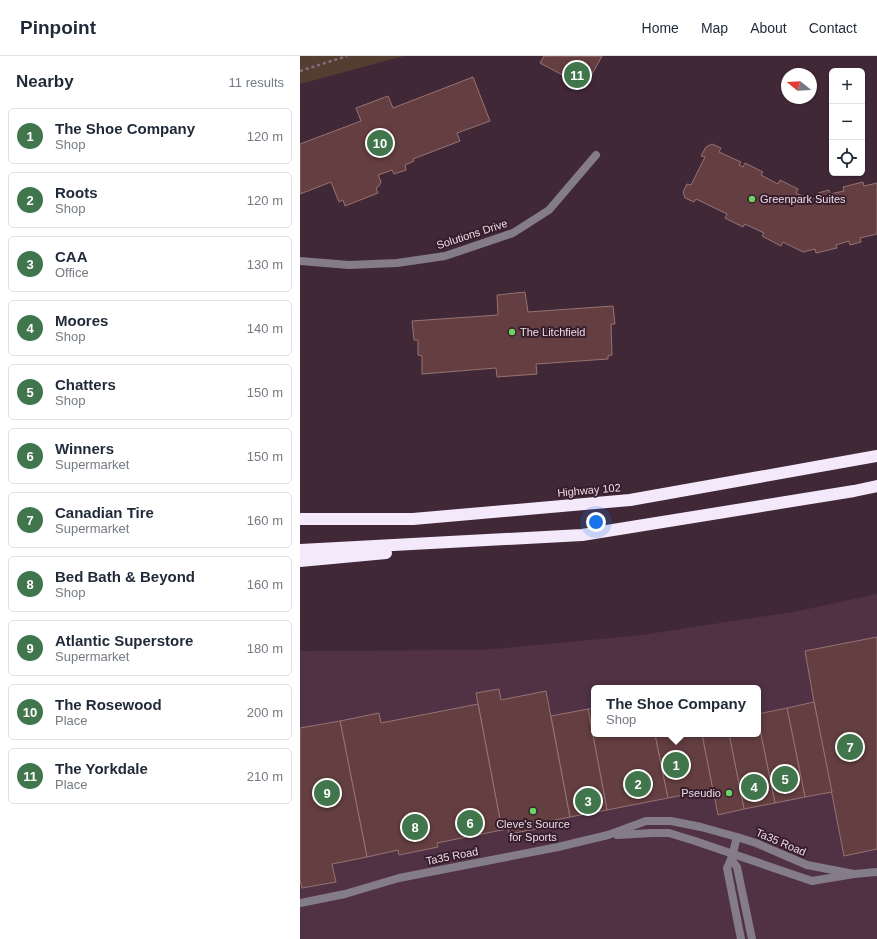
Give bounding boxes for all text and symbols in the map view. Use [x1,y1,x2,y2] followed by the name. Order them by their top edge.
[20,17,96,38] text: Pinpoint
[642,20,679,36] text: Home
[701,20,728,36] text: Map
[750,20,787,36] text: About
[809,20,857,36] text: Contact
[564,60,590,90] pin: 11
[781,68,817,104] north arrow
[829,68,865,176] map controls
[829,68,865,104] button: +
[16,72,74,91] text: Nearby
[229,75,284,90] text: 11 results
[829,104,865,140] button: −
[55,120,195,137] text: The Shoe Company
[367,128,393,158] pin: 10
[26,129,34,144] text: 1
[247,129,283,144] text: 120 m
[55,137,85,152] text: Shop
[829,140,865,176] button: locate
[55,184,98,201] text: Roots
[26,193,34,208] text: 2
[247,193,283,208] text: 120 m
[760,193,846,205] place label: Greenpark Suites
[747,194,757,204] marker: Greenpark Suites
[55,201,85,216] text: Shop
[435,217,509,251] street label: Solutions Drive
[55,248,88,265] text: CAA
[26,257,34,272] text: 3
[247,257,283,272] text: 130 m
[55,265,89,280] text: Office
[55,312,108,329] text: Moores
[26,321,34,336] text: 4
[247,321,283,336] text: 140 m
[520,326,585,338] place label: The Litchfield
[507,327,517,337] marker: The Litchfield
[55,329,85,344] text: Shop
[55,376,116,393] text: Chatters
[26,385,34,400] text: 5
[247,385,283,400] text: 150 m
[55,393,85,408] text: Shop
[55,440,114,457] text: Winners
[26,449,34,464] text: 6
[247,449,283,464] text: 150 m
[55,457,129,472] text: Supermarket
[557,481,621,499] street label: Highway 102
[55,504,154,521] text: Canadian Tire
[586,512,606,532] your location
[26,513,34,528] text: 7
[247,513,283,528] text: 160 m
[55,521,129,536] text: Supermarket
[55,568,195,585] text: Bed Bath & Beyond
[26,577,34,592] text: 8
[247,577,283,592] text: 160 m
[55,585,85,600] text: Shop
[55,632,193,649] text: Atlantic Superstore
[26,641,34,656] text: 9
[247,641,283,656] text: 180 m
[55,649,129,664] text: Supermarket
[591,685,761,737] popup
[606,695,746,712] text: The Shoe Company
[55,696,162,713] text: The Rosewood
[23,705,37,720] text: 10
[247,705,283,720] text: 200 m
[606,712,636,727] text: Shop
[55,713,88,728] text: Place
[837,732,863,762] pin: 7
[663,750,689,780] pin: 1
[55,760,148,777] text: The Yorkdale
[772,764,798,794] pin: 5
[23,769,37,784] text: 11
[247,769,283,784] text: 210 m
[625,769,651,799] pin: 2
[741,772,767,802] pin: 4
[55,777,88,792] text: Place
[314,778,340,808] pin: 9
[575,786,601,816] pin: 3
[681,787,721,799] place label: Pseudio
[724,788,734,798] marker: Pseudio
[528,806,538,816] marker: Cleve's Source for Sports
[457,808,483,838] pin: 6
[402,812,428,842] pin: 8
[496,818,570,843] place label: Cleve's Source for Sports
[754,826,808,858] street label: Ta35 Road
[425,845,479,867] street label: Ta35 Road

